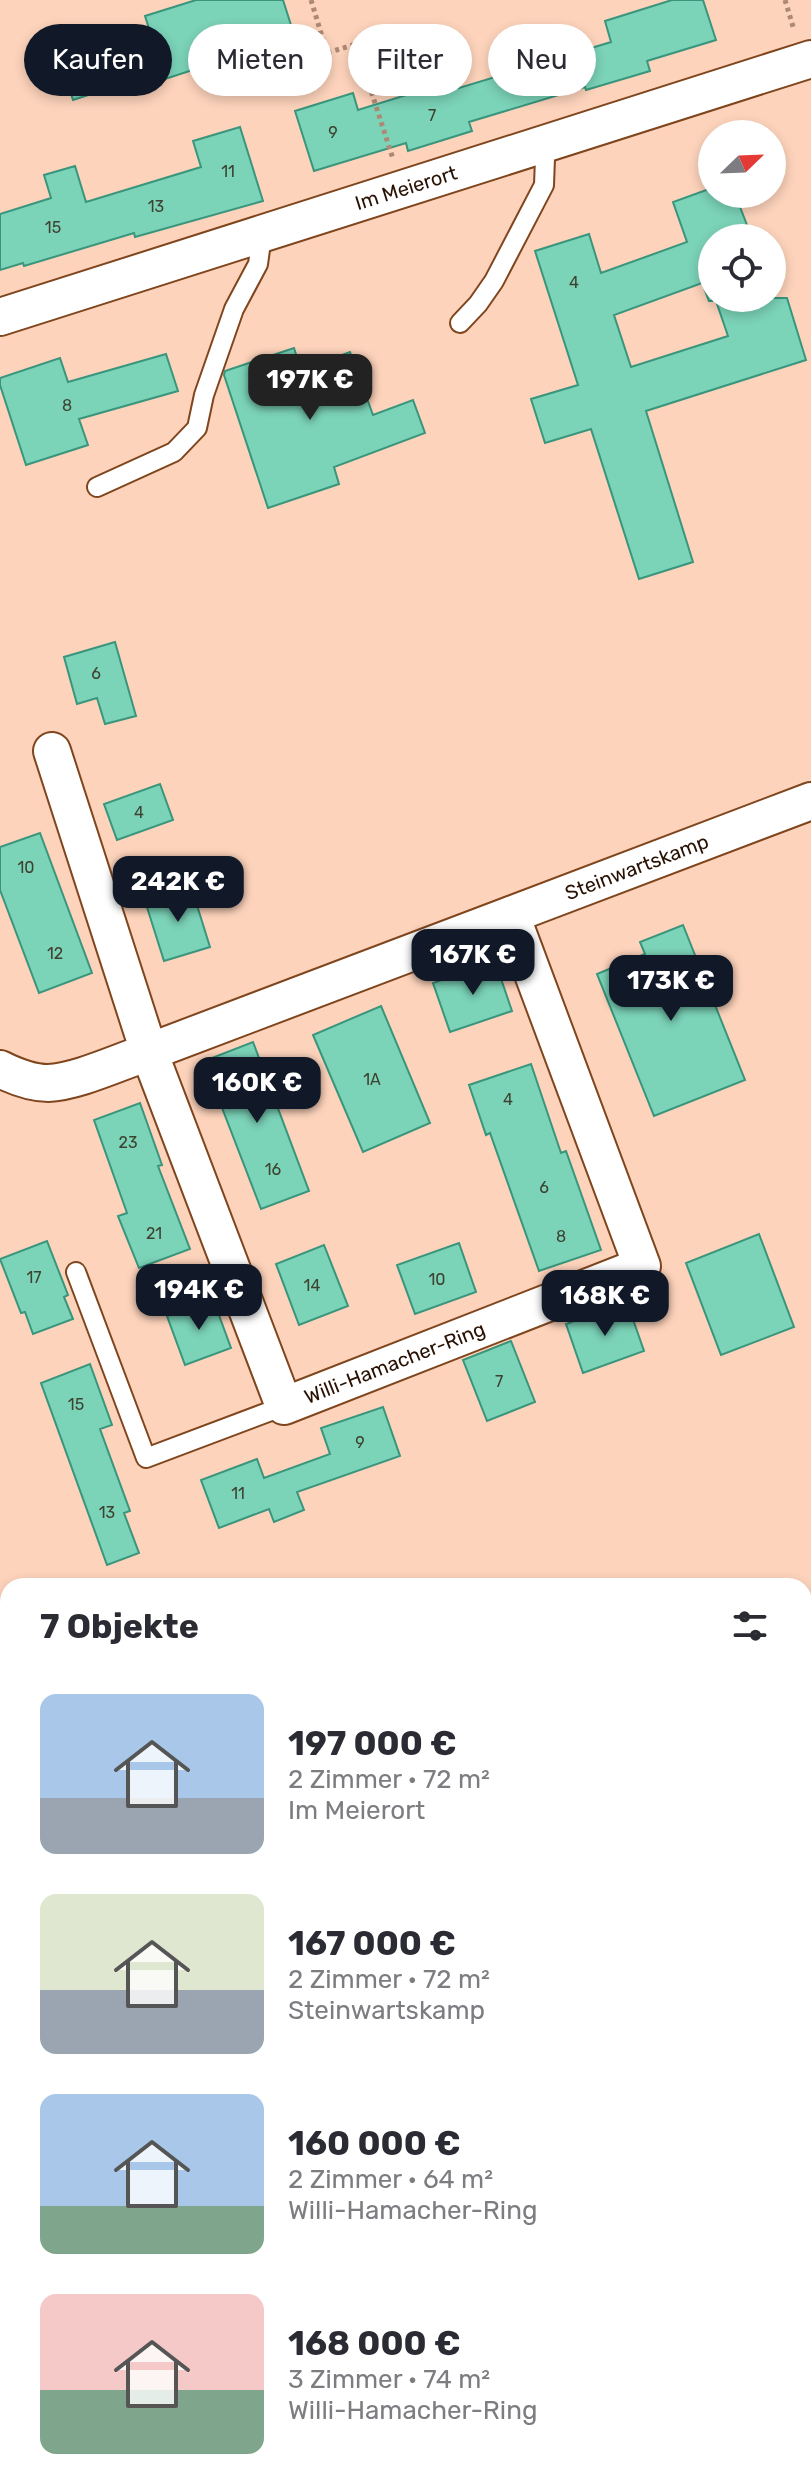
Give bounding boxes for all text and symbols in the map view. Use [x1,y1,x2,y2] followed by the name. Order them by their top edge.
[24,24,172,96] chip: Kaufen
[188,24,332,96] chip: Mieten
[348,24,472,96] chip: Filter
[488,24,596,96] chip: Neu
[428,106,436,125] house number: 7
[698,120,786,208] north arrow
[698,120,786,312] map controls
[328,123,338,142] house number: 9
[352,160,460,215] street label: Im Meierort
[221,162,235,181] house number: 11
[148,197,164,216] house number: 13
[45,218,61,237] house number: 15
[698,224,786,312] button: locate
[569,273,579,292] house number: 4
[245,354,375,422] pin: 197K €
[266,364,354,395] text: 197K €
[62,396,72,415] house number: 8
[91,664,101,683] house number: 6
[134,803,144,822] house number: 4
[562,829,712,905] street label: Steinwartskamp
[113,856,243,924] pin: 242K €
[17,858,35,877] house number: 10
[131,866,225,897] text: 242K €
[408,929,538,997] pin: 167K €
[430,939,516,970] text: 167K €
[47,944,63,963] house number: 12
[606,955,736,1023] pin: 173K €
[627,965,715,996] text: 173K €
[192,1057,322,1125] pin: 160K €
[212,1067,302,1098] text: 160K €
[363,1070,381,1089] house number: 1A
[503,1090,513,1109] house number: 4
[118,1133,138,1152] house number: 23
[265,1160,282,1179] house number: 16
[539,1178,549,1197] house number: 6
[146,1224,162,1243] house number: 21
[556,1227,566,1246] house number: 8
[134,1264,264,1332] pin: 194K €
[26,1268,42,1287] house number: 17
[428,1270,446,1289] house number: 10
[540,1270,670,1338] pin: 168K €
[154,1274,244,1305] text: 194K €
[304,1276,320,1295] house number: 14
[560,1280,650,1311] text: 168K €
[301,1317,489,1409] street label: Willi-Hamacher-Ring
[495,1372,503,1391] house number: 7
[68,1395,84,1414] house number: 15
[355,1433,365,1452] house number: 9
[231,1484,245,1503] house number: 11
[99,1503,115,1522] house number: 13
[728,1604,772,1648] icon: filters
[40,1606,199,1647] text: 7 Objekte
[288,1723,457,1764] text: 197 000 €
[104,1726,200,1822] icon: home
[288,1764,490,1795] text: 2 Zimmer · 72 m²
[288,1795,425,1826] text: Im Meierort
[288,1923,456,1964] text: 167 000 €
[104,1926,200,2022] icon: home
[288,1964,490,1995] text: 2 Zimmer · 72 m²
[288,1995,485,2026] text: Steinwartskamp
[288,2123,461,2164] text: 160 000 €
[104,2126,200,2222] icon: home
[288,2164,493,2195] text: 2 Zimmer · 64 m²
[288,2195,537,2226] text: Willi-Hamacher-Ring
[288,2323,461,2364] text: 168 000 €
[104,2326,200,2422] icon: home
[288,2364,490,2395] text: 3 Zimmer · 74 m²
[288,2395,537,2426] text: Willi-Hamacher-Ring

